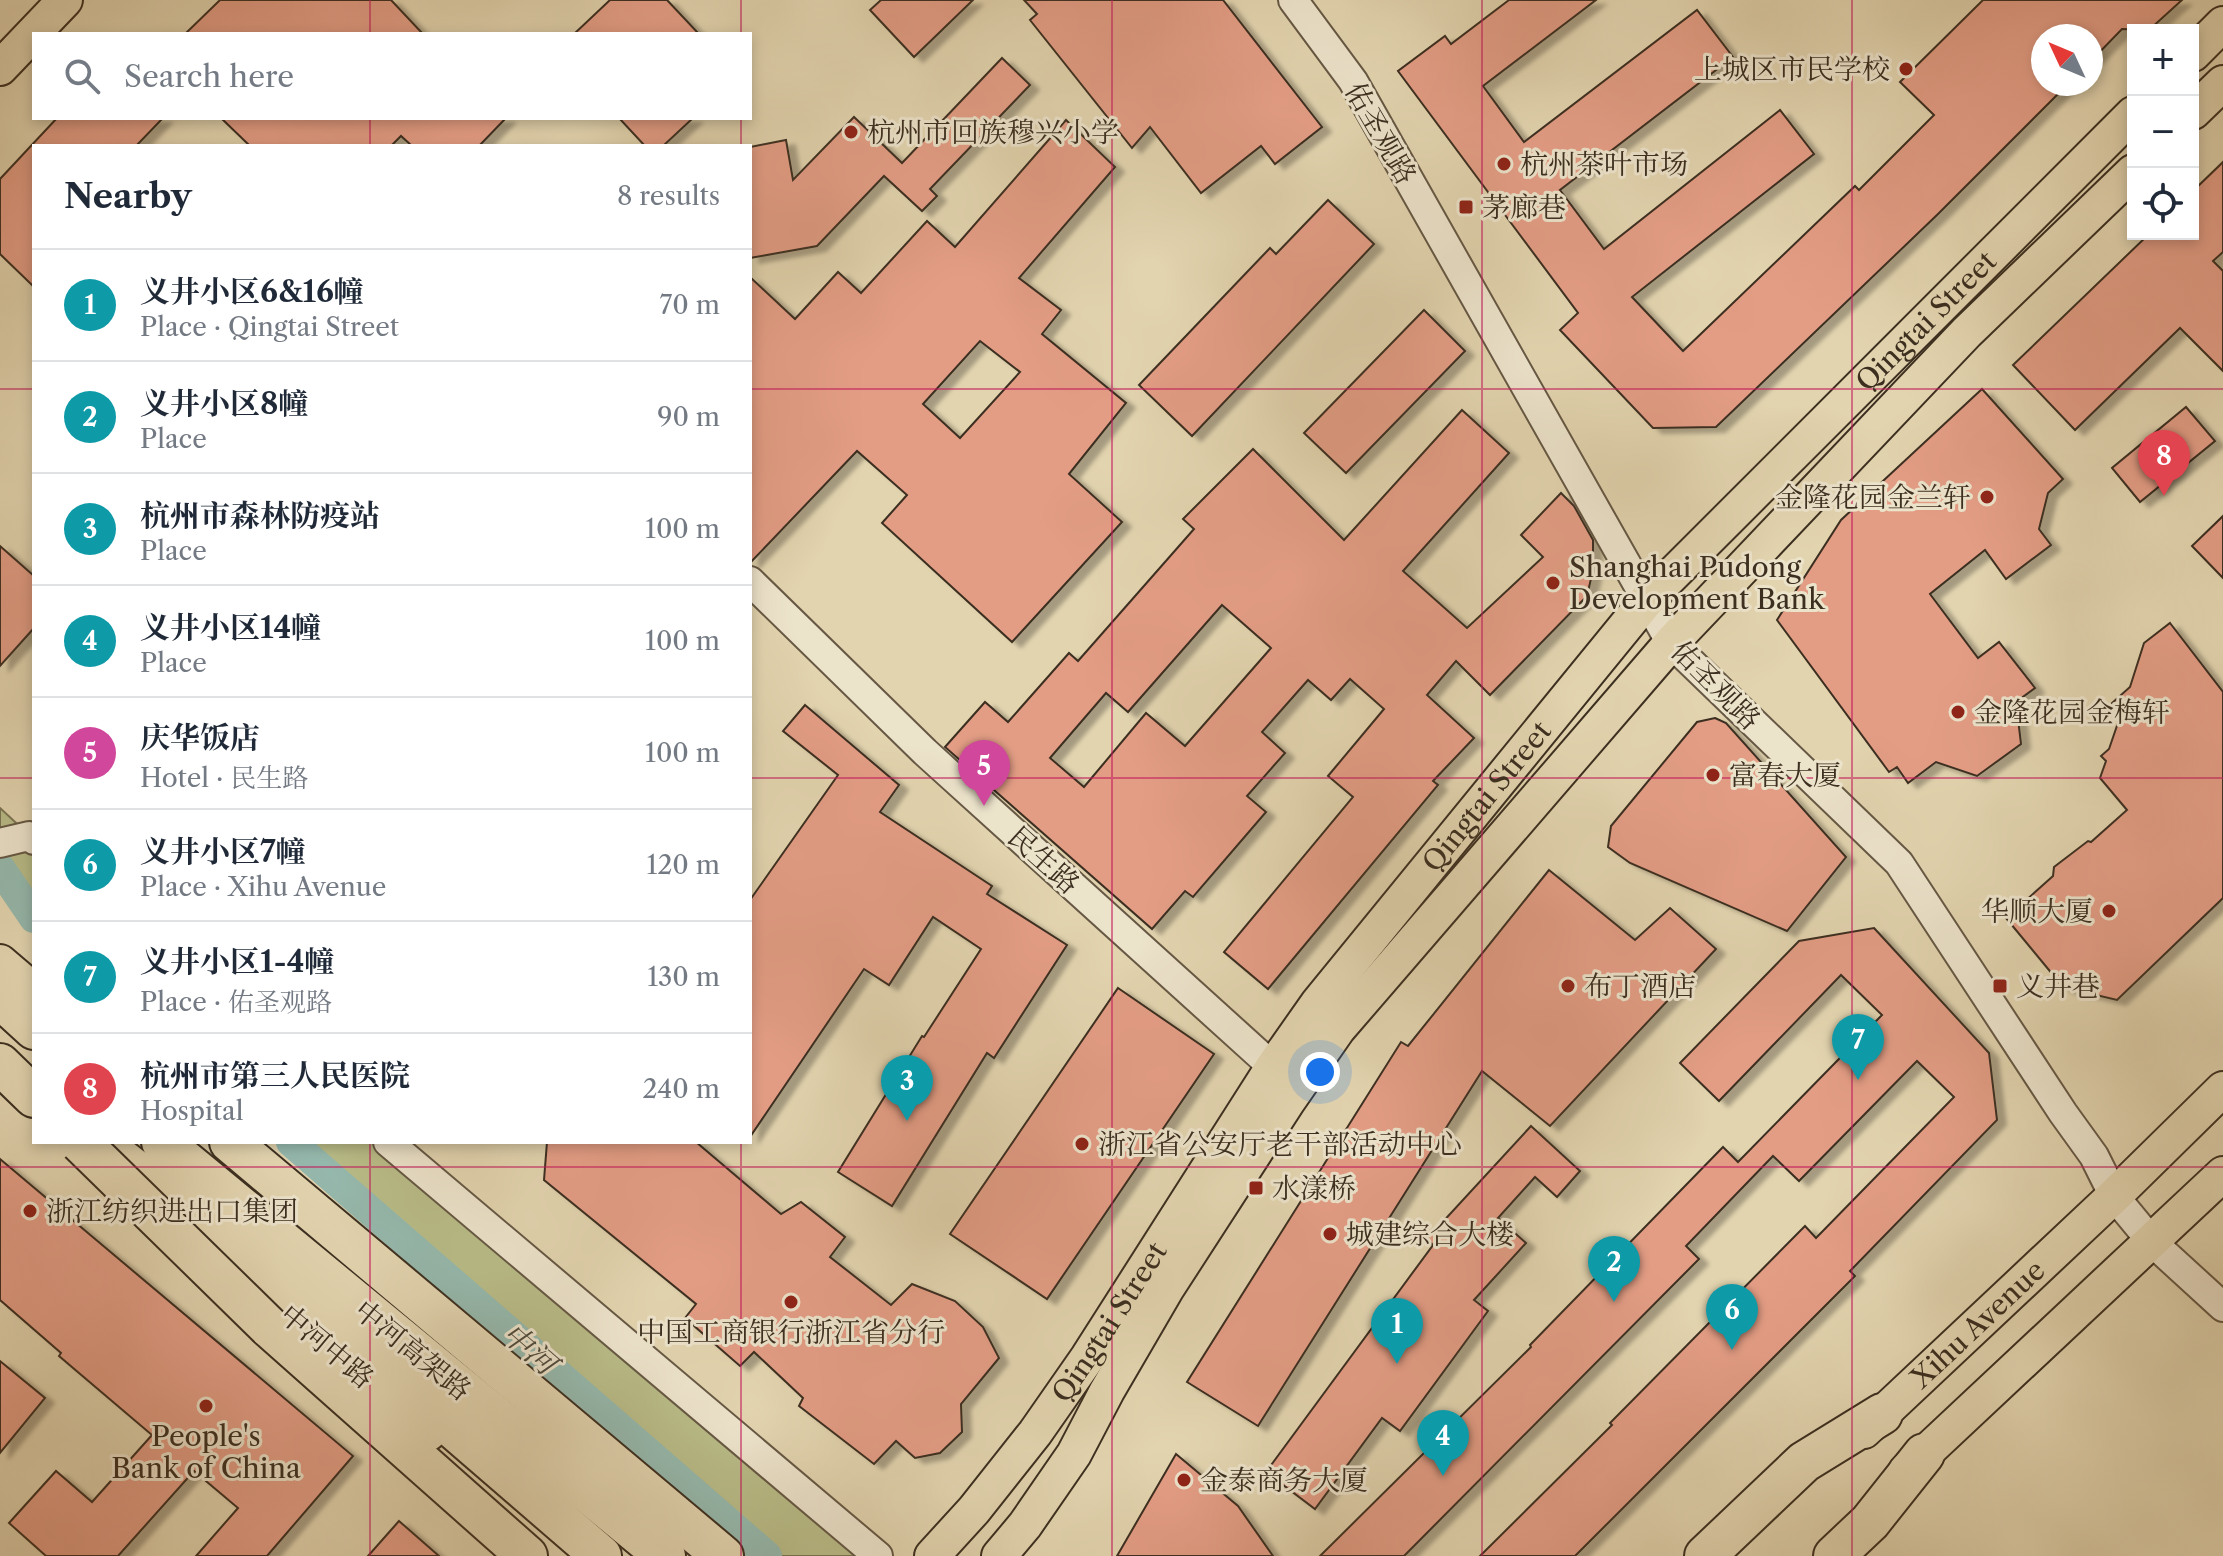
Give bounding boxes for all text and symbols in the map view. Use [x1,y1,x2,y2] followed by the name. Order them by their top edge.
[2031,24,2103,96] north arrow
[2127,24,2199,240] map controls
[2127,24,2199,96] button: +
[32,32,752,120] search box
[1694,52,1890,86] place label: 上城区市民学校
[60,54,104,98] icon: search
[124,58,294,95] text: Search here
[1897,60,1915,78] marker: 上城区市民学校
[1338,76,1424,190] street label: 佑圣观路
[2127,96,2199,168] button: −
[867,115,1119,149] place label: 杭州市回族穆兴小学
[842,123,860,141] marker: 杭州市回族穆兴小学
[1520,147,1688,181] place label: 杭州茶叶市场
[1495,155,1513,173] marker: 杭州茶叶市场
[2127,168,2199,240] button: locate
[64,175,192,217] text: Nearby
[617,180,720,212] text: 8 results
[1482,190,1566,224] place label: 茅廊巷
[1457,198,1475,216] marker: 茅廊巷
[1849,244,2003,398] street label: Qingtai Street
[140,273,364,310] text: 义井小区6&16幢
[84,289,96,321] text: 1
[660,289,720,321] text: 70 m
[140,311,399,343] text: Place · Qingtai Street
[140,385,308,422] text: 义井小区8幢
[82,401,98,433] text: 2
[657,401,720,433] text: 90 m
[140,423,207,455] text: Place
[2138,430,2190,496] pin: 8
[1775,480,1971,514] place label: 金隆花园金兰轩
[1978,488,1996,506] marker: 金隆花园金兰轩
[140,497,380,534] text: 杭州市森林防疫站
[83,513,97,545] text: 3
[645,513,720,545] text: 100 m
[140,535,207,567] text: Place
[1569,550,1826,616] place label: Shanghai Pudong Development Bank
[1544,574,1562,592] marker: Shanghai Pudong Development Bank
[140,609,321,646] text: 义井小区14幢
[82,625,98,657] text: 4
[645,625,720,657] text: 100 m
[1664,633,1768,737] street label: 佑圣观路
[140,647,207,679] text: Place
[1974,695,2170,729] place label: 金隆花园金梅轩
[1949,703,1967,721] marker: 金隆花园金梅轩
[1415,714,1558,879] street label: Qingtai Street
[140,719,260,756] text: 庆华饭店
[83,737,97,769] text: 5
[645,737,720,769] text: 100 m
[958,740,1010,806] pin: 5
[1729,758,1841,792] place label: 富春大厦
[140,762,308,794] text: Hotel · 民生路
[1704,766,1722,784] marker: 富春大厦
[1001,819,1087,901] street label: 民生路
[140,833,306,870] text: 义井小区7幢
[82,849,98,881] text: 6
[646,849,720,881] text: 120 m
[140,871,386,903] text: Place · Xihu Avenue
[1981,894,2093,928] place label: 华顺大厦
[2100,902,2118,920] marker: 华顺大厦
[140,943,335,980] text: 义井小区1-4幢
[83,961,97,993] text: 7
[647,961,720,993] text: 130 m
[1584,969,1696,1003] place label: 布丁酒店
[2016,969,2100,1003] place label: 义井巷
[1559,977,1577,995] marker: 布丁酒店
[1991,977,2009,995] marker: 义井巷
[140,986,332,1018] text: Place · 佑圣观路
[1832,1014,1884,1080] pin: 7
[1300,1052,1340,1092] your location
[881,1055,933,1121] pin: 3
[140,1057,410,1094] text: 杭州市第三人民医院
[82,1073,98,1105] text: 8
[642,1073,720,1105] text: 240 m
[140,1095,244,1127] text: Hospital
[1098,1127,1462,1161] place label: 浙江省公安厅老干部活动中心
[1073,1135,1091,1153] marker: 浙江省公安厅老干部活动中心
[1272,1171,1356,1205] place label: 水漾桥
[1247,1179,1265,1197] marker: 水漾桥
[46,1194,298,1228] place label: 浙江纺织进出口集团
[21,1202,39,1220] marker: 浙江纺织进出口集团
[1346,1217,1514,1251] place label: 城建综合大楼
[1321,1225,1339,1243] marker: 城建综合大楼
[1045,1236,1174,1409] street label: Qingtai Street
[1588,1236,1640,1302] pin: 2
[1903,1253,2052,1396] street label: Xihu Avenue
[1706,1284,1758,1350] pin: 6
[348,1293,478,1407] street label: 中河高架路
[782,1293,800,1311] marker: 中国工商银行浙江省分行
[273,1297,381,1395] street label: 中河中路
[1371,1298,1423,1364] pin: 1
[495,1315,568,1386] water label: 中河
[637,1315,945,1349] place label: 中国工商银行浙江省分行
[197,1397,215,1415] marker: People's Bank of China
[1417,1410,1469,1476] pin: 4
[111,1419,301,1485] place label: People's Bank of China
[1200,1463,1368,1497] place label: 金泰商务大厦
[1175,1471,1193,1489] marker: 金泰商务大厦

